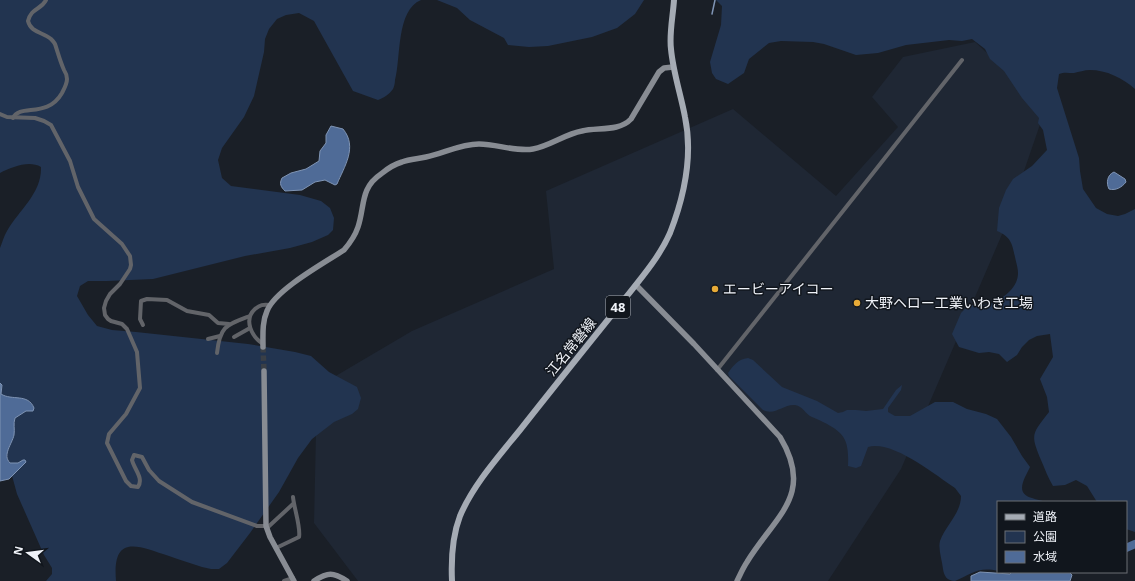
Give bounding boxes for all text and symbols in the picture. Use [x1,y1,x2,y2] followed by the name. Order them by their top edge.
[723,279,834,298] place label: エービーアイコー
[710,284,720,294] marker: エービーアイコー
[865,293,1033,312] place label: 大野ヘロー工業いわき工場
[606,296,630,318] road number: 48
[852,298,862,308] marker: 大野ヘロー工業いわき工場
[541,314,600,380] street label: 江名常磐線
[997,501,1127,573] legend
[1033,508,1057,525] text: 道路
[1033,528,1057,545] text: 公園
[8,533,48,573] north arrow
[9,544,26,557] text: N
[1033,548,1057,565] text: 水域

